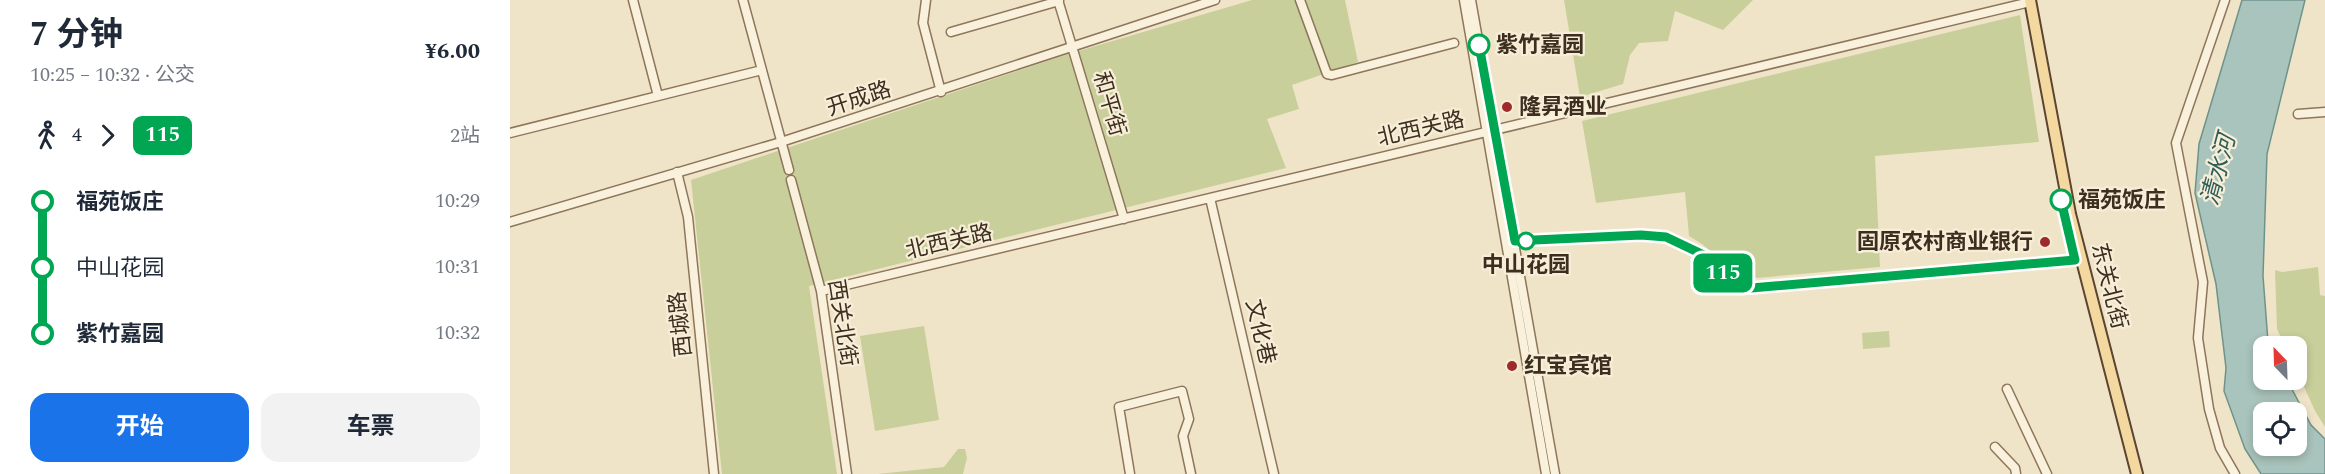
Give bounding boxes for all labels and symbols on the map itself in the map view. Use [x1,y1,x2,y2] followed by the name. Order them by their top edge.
[1496,29,1584,62] place label: 紫竹嘉园
[1468,34,1490,56] marker: 紫竹嘉园
[1084,68,1134,140] street label: 和平街
[823,73,895,125] street label: 开成路
[1519,91,1607,124] place label: 隆昇酒业
[1500,100,1514,114] marker: 隆昇酒业
[1374,103,1468,155] street label: 北西关路
[2192,127,2247,209] water label: 清水河
[2078,184,2166,217] place label: 福苑饭庄
[2050,189,2072,211] marker: 福苑饭庄
[902,216,996,268] street label: 北西关路
[1857,226,2033,259] place label: 固原农村商业银行
[1517,232,1535,250] marker: 中山花园
[2038,235,2052,249] marker: 固原农村商业银行
[2082,239,2136,333] street label: 东关北街
[1482,249,1570,282] place label: 中山花园
[1688,254,1758,292] line badge: 115
[819,277,865,369] street label: 西关北街
[661,289,701,359] street label: 西城路
[1236,296,1284,368] street label: 文化巷
[2253,336,2307,390] north arrow
[1524,350,1612,383] place label: 红宝宾馆
[1505,359,1519,373] marker: 红宝宾馆

